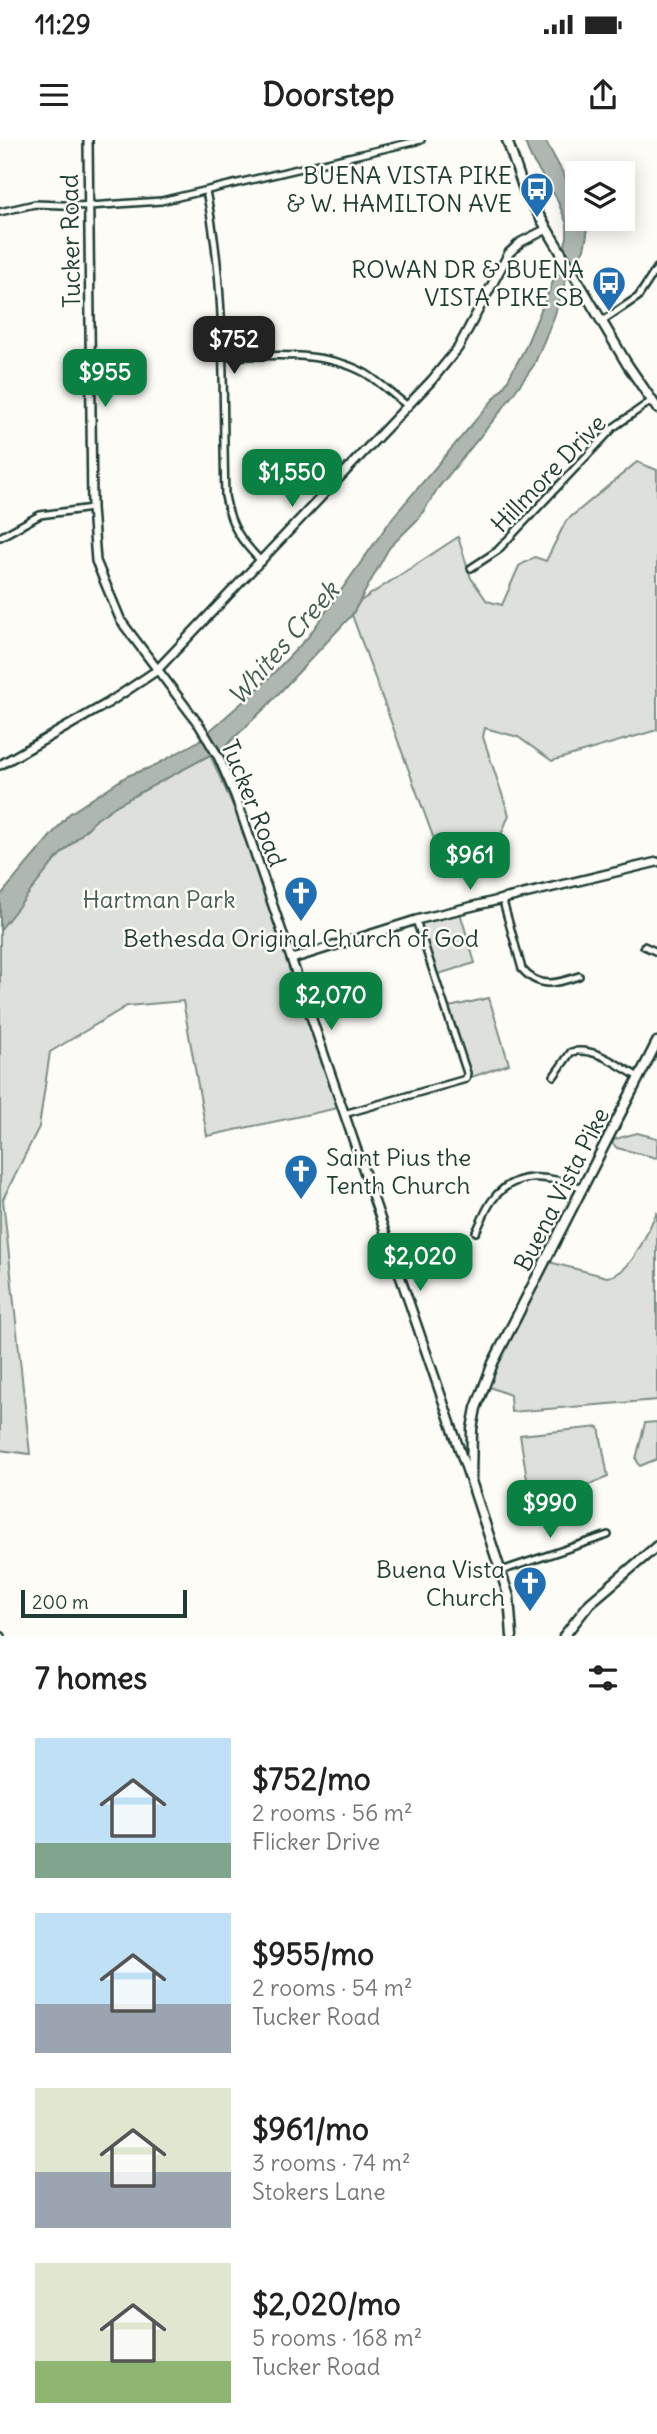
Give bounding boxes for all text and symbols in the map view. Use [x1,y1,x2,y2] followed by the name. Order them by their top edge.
[35,8,91,41] text: 11:29
[262,74,395,115] text: Doorstep
[35,76,73,114] icon: menu
[584,76,622,114] icon: share
[287,160,512,218] place label: BUENA VISTA PIKE & W. HAMILTON AVE
[565,161,635,231] map controls
[565,161,635,231] button: layers
[518,170,556,219] bus stop icon: BUENA VISTA PIKE & W. HAMILTON AVE
[54,174,86,308] street label: Tucker Road
[351,254,584,312] place label: ROWAN DR & BUENA VISTA PIKE SB
[590,264,628,313] bus stop icon: ROWAN DR & BUENA VISTA PIKE SB
[193,316,275,376] pin: $752
[209,324,259,353] text: $752
[64,350,146,409] pin: $955
[79,357,131,386] text: $955
[484,408,612,538] street label: Hillmore Drive
[235,450,349,509] pin: $1,550
[258,457,326,486] text: $1,550
[220,573,347,712] water label: Whites Creek
[215,735,293,871] street label: Tucker Road
[429,832,511,892] pin: $961
[446,840,494,869] text: $961
[282,874,320,923] church icon: Bethesda Original Church of God
[83,884,235,914] park label: Hartman Park
[123,923,479,953] place label: Bethesda Original Church of God
[274,972,388,1032] pin: $2,070
[295,980,367,1009] text: $2,070
[507,1102,615,1276] street label: Buena Vista Pike
[326,1142,471,1200] place label: Saint Pius the Tenth Church
[282,1152,320,1201] church icon: Saint Pius the Tenth Church
[363,1234,477,1293] pin: $2,020
[383,1241,457,1270] text: $2,020
[509,1480,591,1540] pin: $990
[523,1488,577,1517] text: $990
[376,1554,505,1612] place label: Buena Vista Church
[511,1564,549,1613] church icon: Buena Vista Church
[21,1587,187,1619] scale bar
[32,1590,89,1614] text: 200 m
[35,1659,147,1697] text: 7 homes
[584,1659,622,1697] icon: filters
[252,1760,371,1798] text: $752/mo
[91,1766,175,1850] icon: home
[252,1798,413,1827] text: 2 rooms · 56 m²
[252,1827,380,1856] text: Flicker Drive
[252,1935,374,1973] text: $955/mo
[91,1941,175,2025] icon: home
[252,1973,413,2002] text: 2 rooms · 54 m²
[252,2002,380,2031] text: Tucker Road
[252,2110,369,2148] text: $961/mo
[91,2116,175,2200] icon: home
[252,2148,411,2177] text: 3 rooms · 74 m²
[252,2177,386,2206] text: Stokers Lane
[252,2285,401,2323] text: $2,020/mo
[91,2291,175,2375] icon: home
[252,2323,422,2352] text: 5 rooms · 168 m²
[252,2352,380,2381] text: Tucker Road

